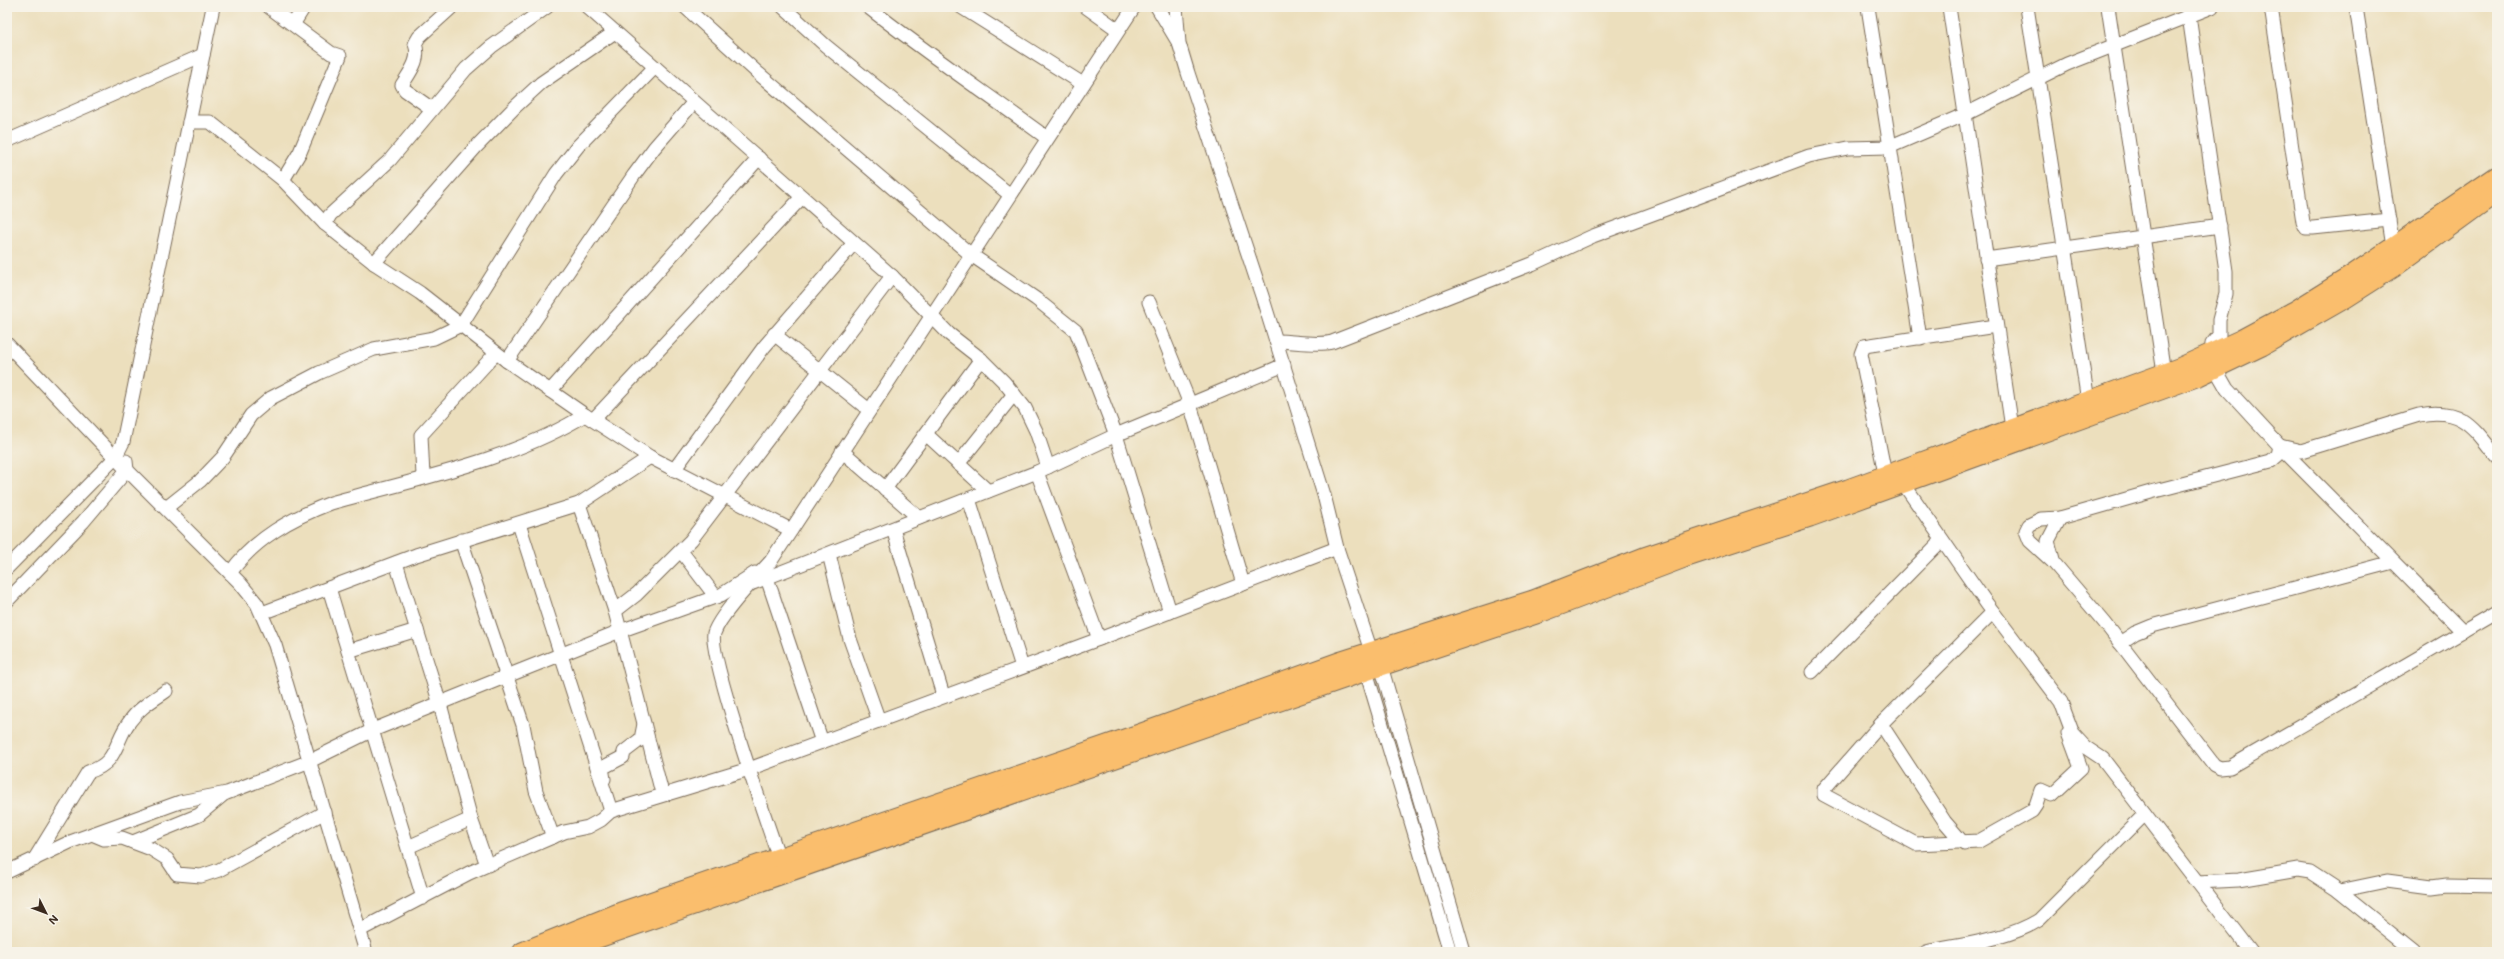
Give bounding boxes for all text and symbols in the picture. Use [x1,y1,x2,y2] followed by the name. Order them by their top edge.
[26,893,66,933] north arrow
[45,912,62,928] text: N

